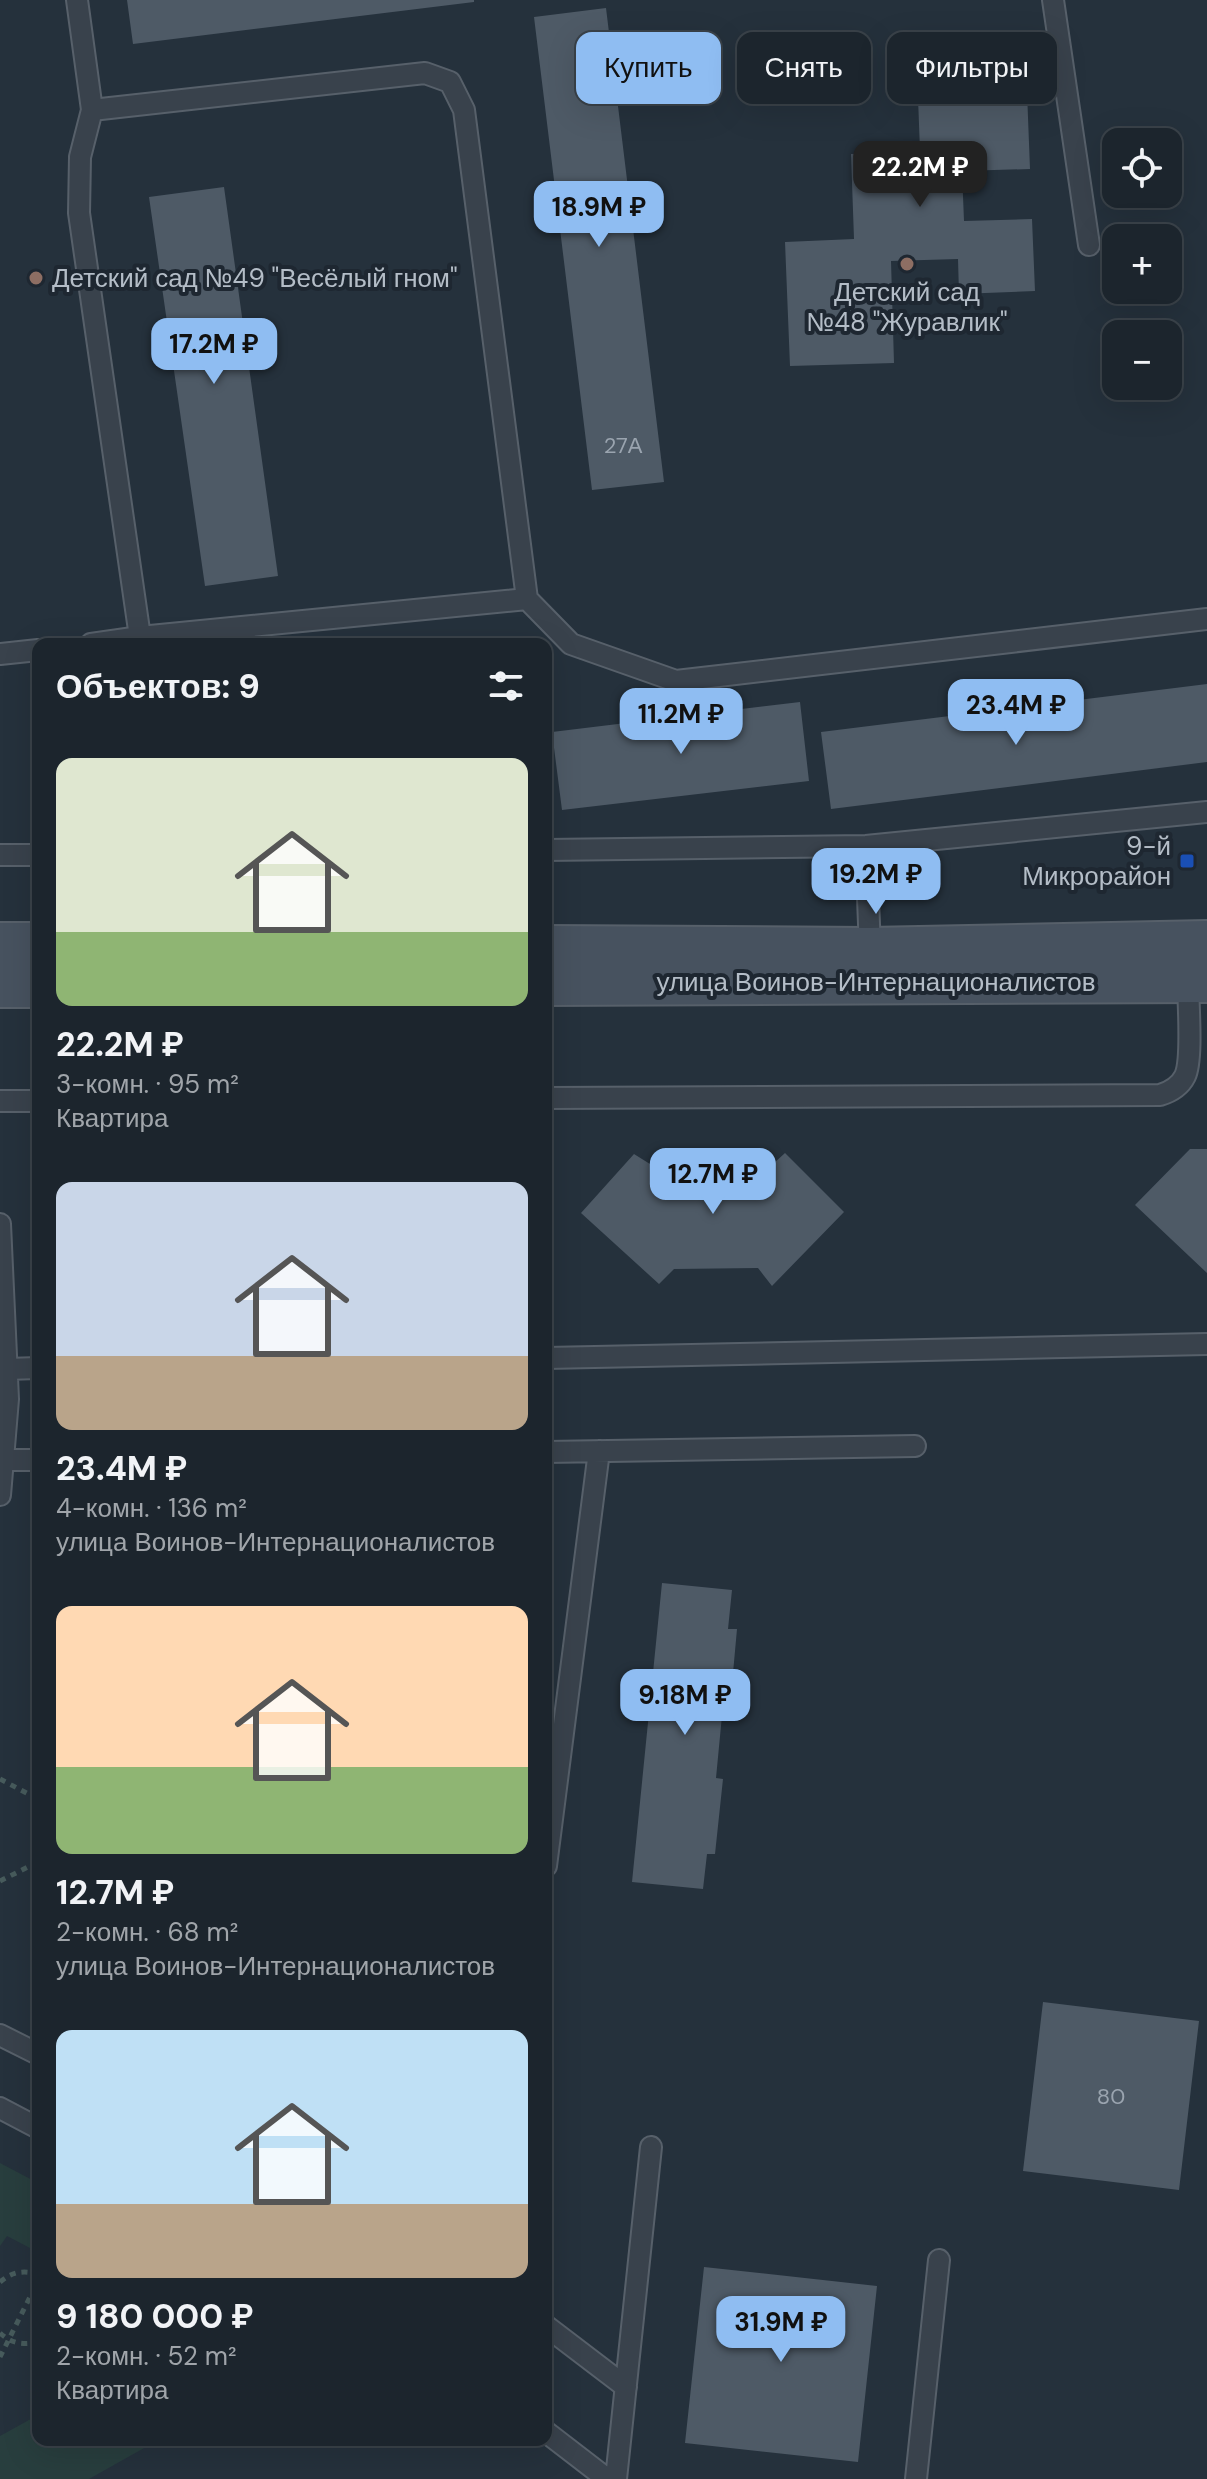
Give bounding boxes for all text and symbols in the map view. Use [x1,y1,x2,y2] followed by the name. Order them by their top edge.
[576,32,721,104] chip: Купить
[737,32,871,104] chip: Снять
[887,32,1057,104] chip: Фильтры
[1102,128,1182,400] map controls
[1102,128,1182,208] button: locate
[846,141,994,209] pin: 22.2M ₽
[871,150,969,184] text: 22.2M ₽
[525,181,673,249] pin: 18.9M ₽
[552,190,646,224] text: 18.9M ₽
[1102,224,1182,304] button: +
[898,255,916,273] marker: Детский сад №48 "Журавлик"
[52,261,458,295] place label: Детский сад №49 "Весёлый гном"
[27,269,45,287] marker: Детский сад №49 "Весёлый гном"
[806,275,1008,339] place label: Детский сад №48 "Журавлик"
[140,318,288,386] pin: 17.2M ₽
[1102,320,1182,400] button: −
[169,327,259,361] text: 17.2M ₽
[604,431,643,460] house number: 27А
[56,664,260,709] text: Объектов: 9
[484,664,528,708] icon: filters
[942,679,1090,747] pin: 23.4M ₽
[607,688,755,756] pin: 11.2M ₽
[966,688,1066,722] text: 23.4M ₽
[638,697,724,731] text: 11.2M ₽
[220,810,364,954] icon: home
[1022,829,1171,893] place label: 9-й Микрорайон
[802,848,950,916] pin: 19.2M ₽
[1178,852,1196,870] marker: 9-й Микрорайон
[830,857,922,891] text: 19.2M ₽
[656,965,1096,999] street label: улица Воинов-Интернационалистов
[56,1022,184,1067] text: 22.2M ₽
[56,1067,239,1101] text: 3-комн. · 95 m²
[56,1101,168,1135] text: Квартира
[639,1148,787,1216] pin: 12.7M ₽
[668,1157,758,1191] text: 12.7M ₽
[220,1234,364,1378] icon: home
[56,1446,187,1491] text: 23.4M ₽
[56,1491,247,1525] text: 4-комн. · 136 m²
[56,1525,495,1559] text: улица Воинов-Интернационалистов
[220,1658,364,1802] icon: home
[611,1669,759,1737] pin: 9.18M ₽
[638,1678,732,1712] text: 9.18M ₽
[56,1870,174,1915] text: 12.7M ₽
[56,1915,238,1949] text: 2-комн. · 68 m²
[56,1949,495,1983] text: улица Воинов-Интернационалистов
[220,2082,364,2226] icon: home
[1097,2082,1125,2111] house number: 80
[56,2294,253,2339] text: 9 180 000 ₽
[707,2296,855,2364] pin: 31.9M ₽
[734,2305,828,2339] text: 31.9M ₽
[56,2339,237,2373] text: 2-комн. · 52 m²
[56,2373,168,2407] text: Квартира

